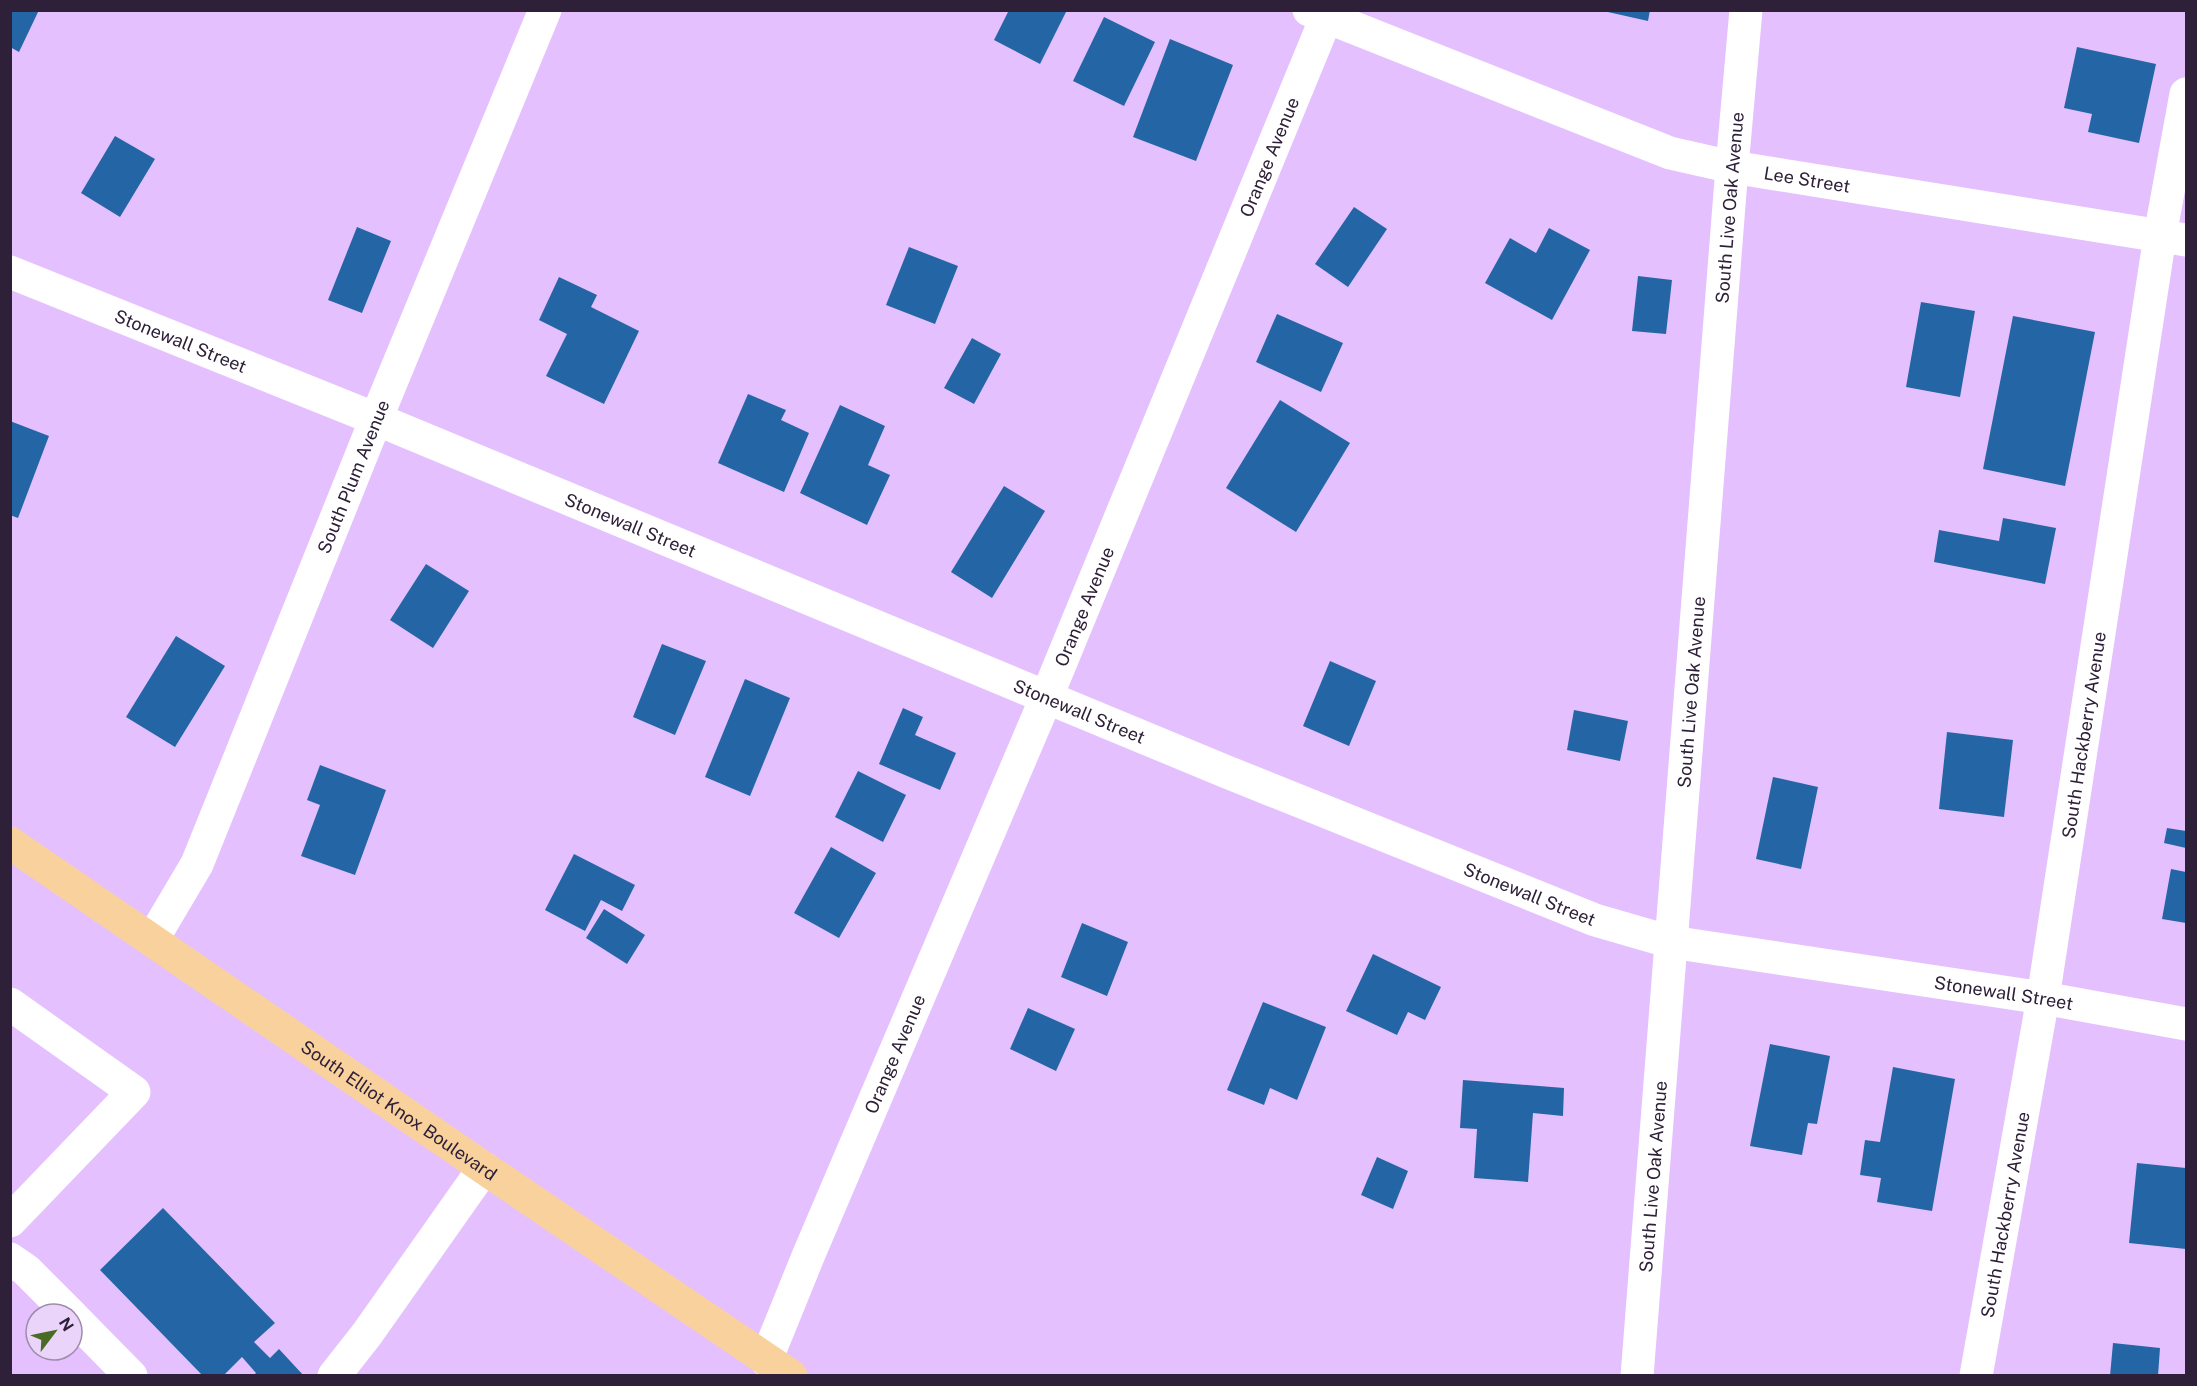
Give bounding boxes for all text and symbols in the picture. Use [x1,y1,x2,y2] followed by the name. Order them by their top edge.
[1235,94,1303,220] street label: Orange Avenue
[1711,111,1747,304] street label: South Live Oak Avenue
[1762,162,1852,196] street label: Lee Street
[112,305,250,377] street label: Stonewall Street
[313,397,393,556] street label: South Plum Avenue
[562,488,699,561] street label: Stonewall Street
[1050,543,1118,669] street label: Orange Avenue
[1673,596,1709,789] street label: South Live Oak Avenue
[2057,630,2110,840] street label: South Hackberry Avenue
[1010,674,1148,747] street label: Stonewall Street
[1461,858,1599,930] street label: Stonewall Street
[1933,971,2075,1014] street label: Stonewall Street
[860,991,929,1117] street label: Orange Avenue
[297,1035,501,1184] street label: South Elliot Knox Boulevard
[1635,1080,1671,1273] street label: South Live Oak Avenue
[1976,1110,2033,1319] street label: South Hackberry Avenue
[24,1302,84,1362] north arrow
[55,1314,78,1335] text: N

